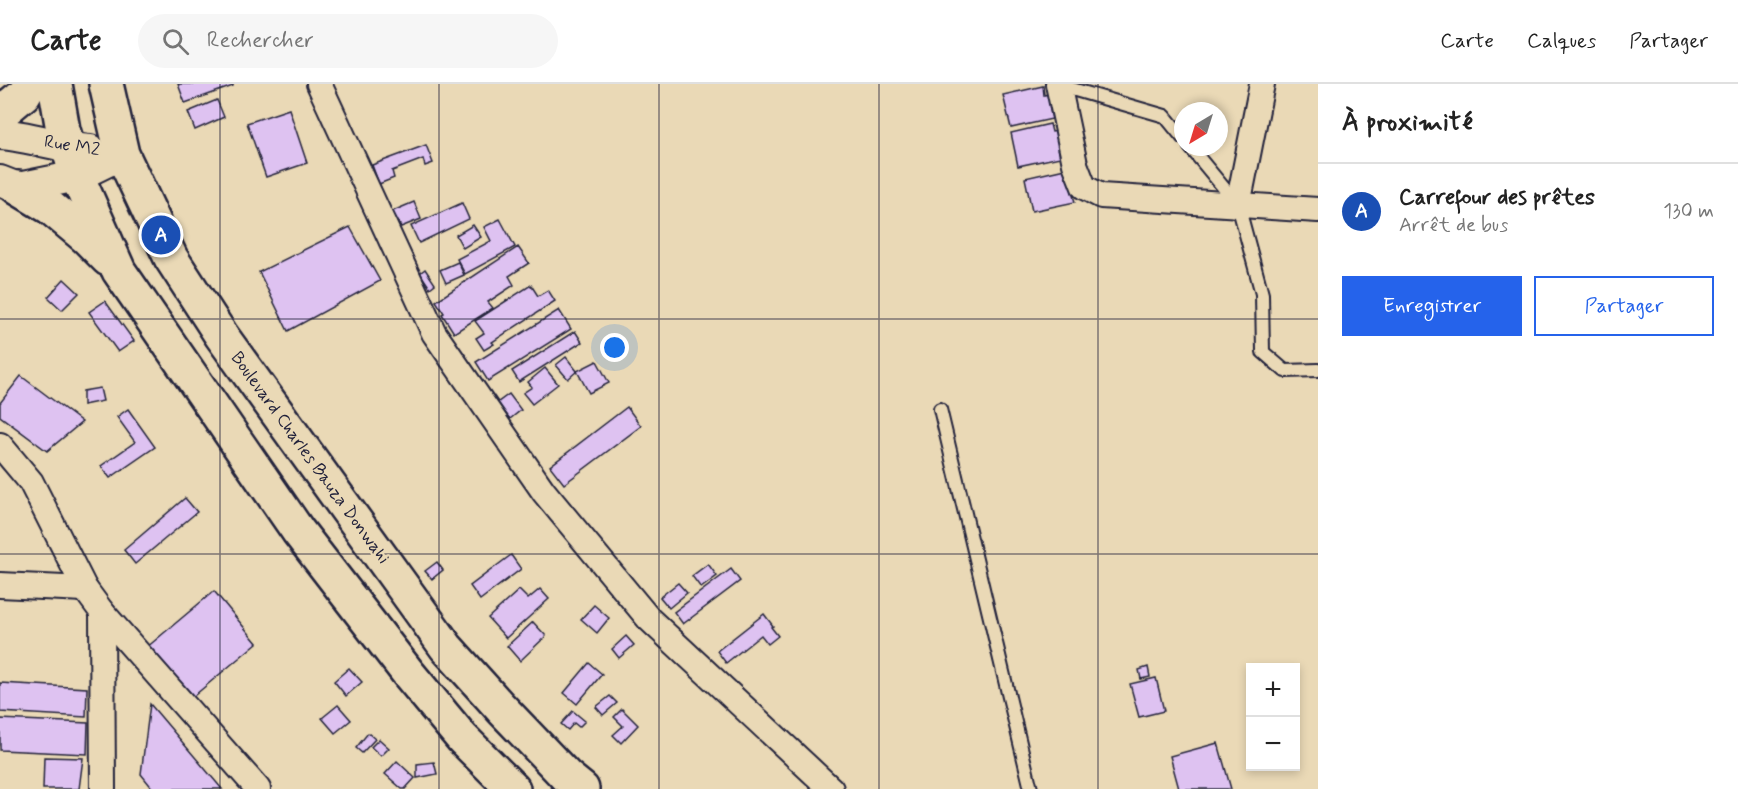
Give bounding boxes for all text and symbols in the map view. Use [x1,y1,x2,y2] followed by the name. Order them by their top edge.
[138,14,558,68] search box
[30,23,102,60] text: Carte
[159,25,192,58] icon: search
[207,27,314,55] text: Rechercher
[1440,27,1494,55] text: Carte
[1527,27,1596,55] text: Calques
[1629,27,1708,55] text: Partager
[1174,102,1228,156] north arrow
[1342,106,1473,140] text: À proximité
[42,130,102,162] street label: Rue M2
[1399,184,1595,212] text: Carrefour des prêtes
[1355,198,1368,225] text: A
[1663,198,1714,225] text: 130 m
[142,212,180,258] pin: A
[1399,212,1508,239] text: Arrêt de bus
[1342,276,1522,336] button: Enregistrer
[1534,276,1714,336] button: Partager
[600,333,629,362] your location
[225,347,395,569] street label: Boulevard Charles Bauza Donwahi
[1246,663,1300,771] map controls
[1246,663,1300,717] button: +
[1246,717,1300,771] button: −

